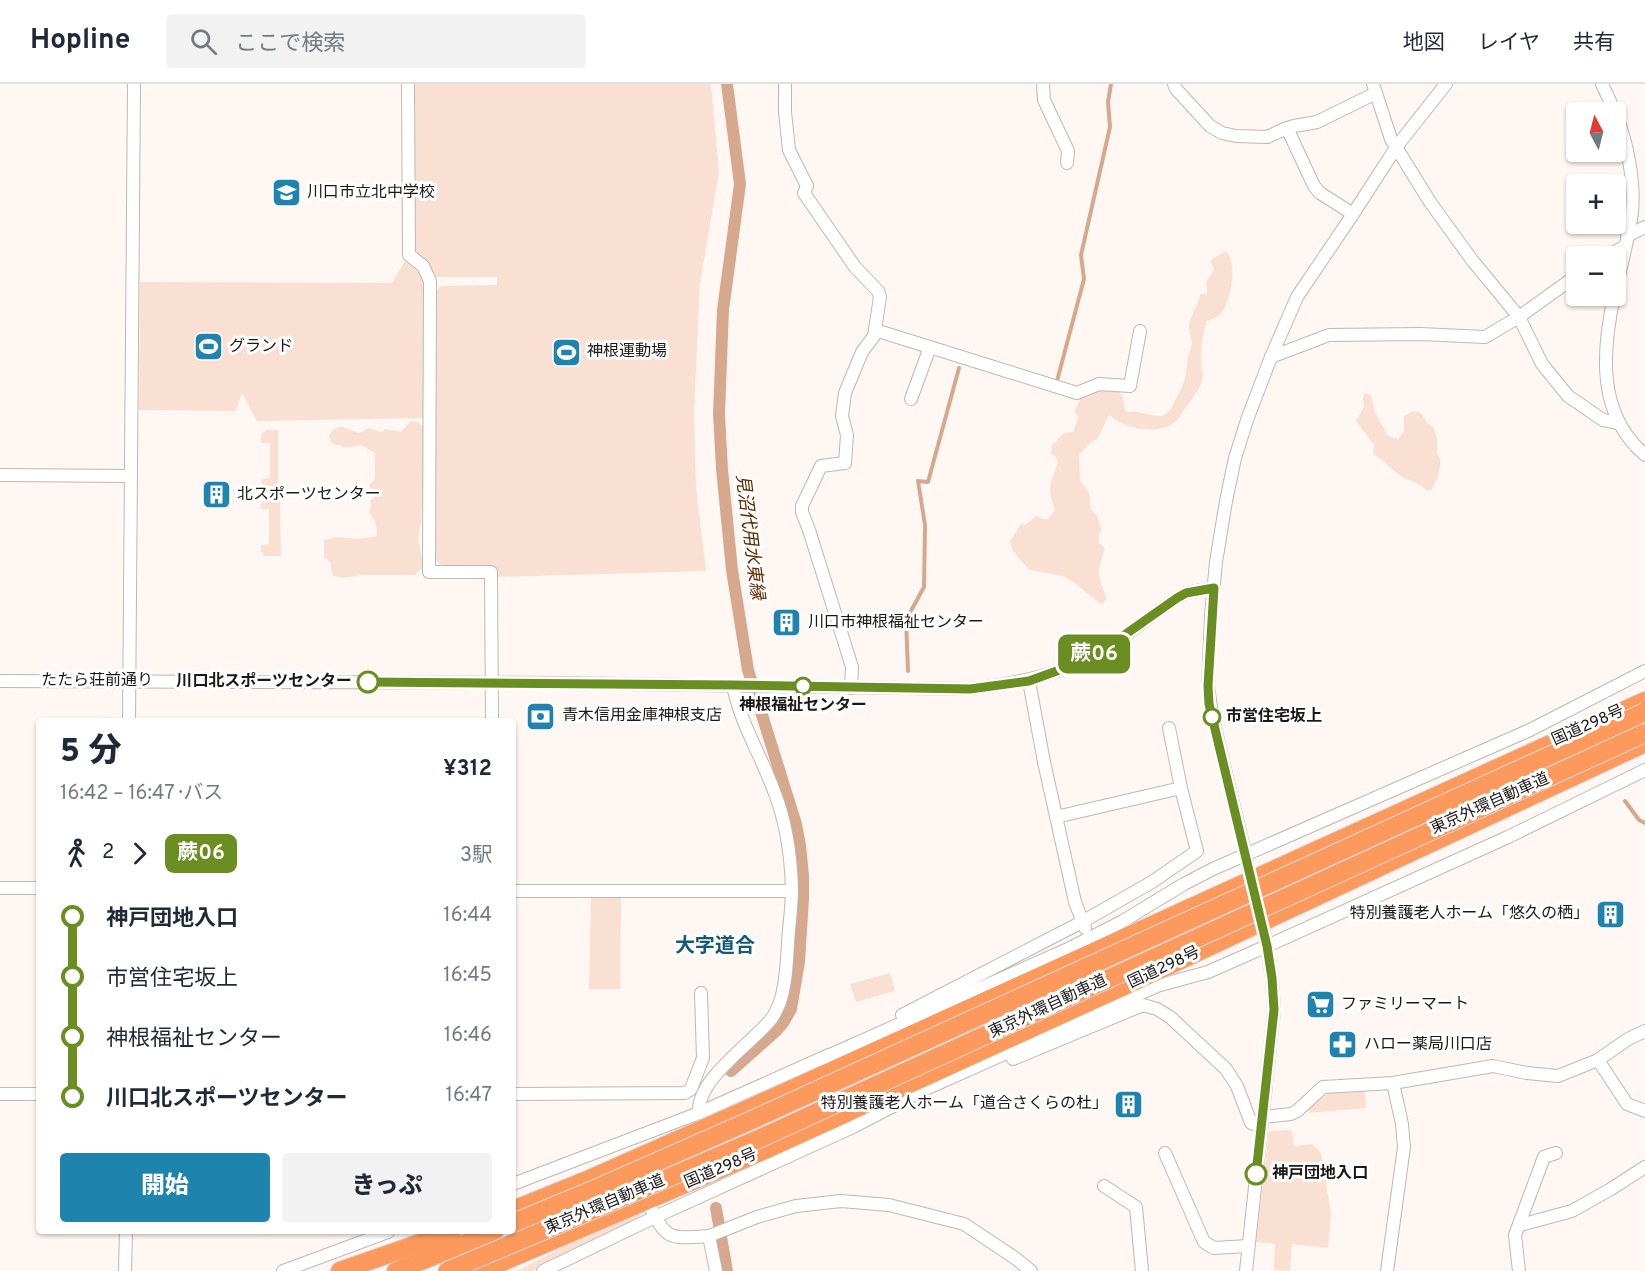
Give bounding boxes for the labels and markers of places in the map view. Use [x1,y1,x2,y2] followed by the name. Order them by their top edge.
[270,177,302,209] school or university icon: 川口市立北中学校
[307,183,435,203] place label: 川口市立北中学校
[192,331,224,363] sports icon: グランド
[550,336,582,368] sports icon: 神根運動場
[229,337,293,357] place label: グランド
[587,342,667,362] place label: 神根運動場
[200,479,232,511] building icon: 北スポーツセンター
[237,485,381,505] place label: 北スポーツセンター
[771,607,803,639] building icon: 川口市神根福祉センター
[808,613,984,633] place label: 川口市神根福祉センター
[357,671,379,693] marker: 川口北スポーツセンター
[176,672,352,692] place label: 川口北スポーツセンター
[794,677,812,695] marker: 神根福祉センター
[739,695,867,716] place label: 神根福祉センター
[525,700,557,732] bank icon: 青木信用金庫神根支店
[562,706,722,726] place label: 青木信用金庫神根支店
[1226,707,1322,727] place label: 市営住宅坂上
[1203,708,1221,726] marker: 市営住宅坂上
[1594,898,1626,930] building icon: 特別養護老人ホーム「悠久の栖」
[1349,904,1589,924] place label: 特別養護老人ホーム「悠久の栖」
[1304,989,1336,1021] supermarket icon: ファミリーマート
[1341,995,1469,1015] place label: ファミリーマート
[1327,1029,1359,1061] pharmacy icon: ハロー薬局川口店
[1364,1035,1492,1055] place label: ハロー薬局川口店
[1113,1088,1145,1120] building icon: 特別養護老人ホーム「道合さくらの杜」
[820,1094,1108,1114] place label: 特別養護老人ホーム「道合さくらの杜」
[1245,1163,1267,1185] marker: 神戸団地入口
[1272,1163,1368,1184] place label: 神戸団地入口

